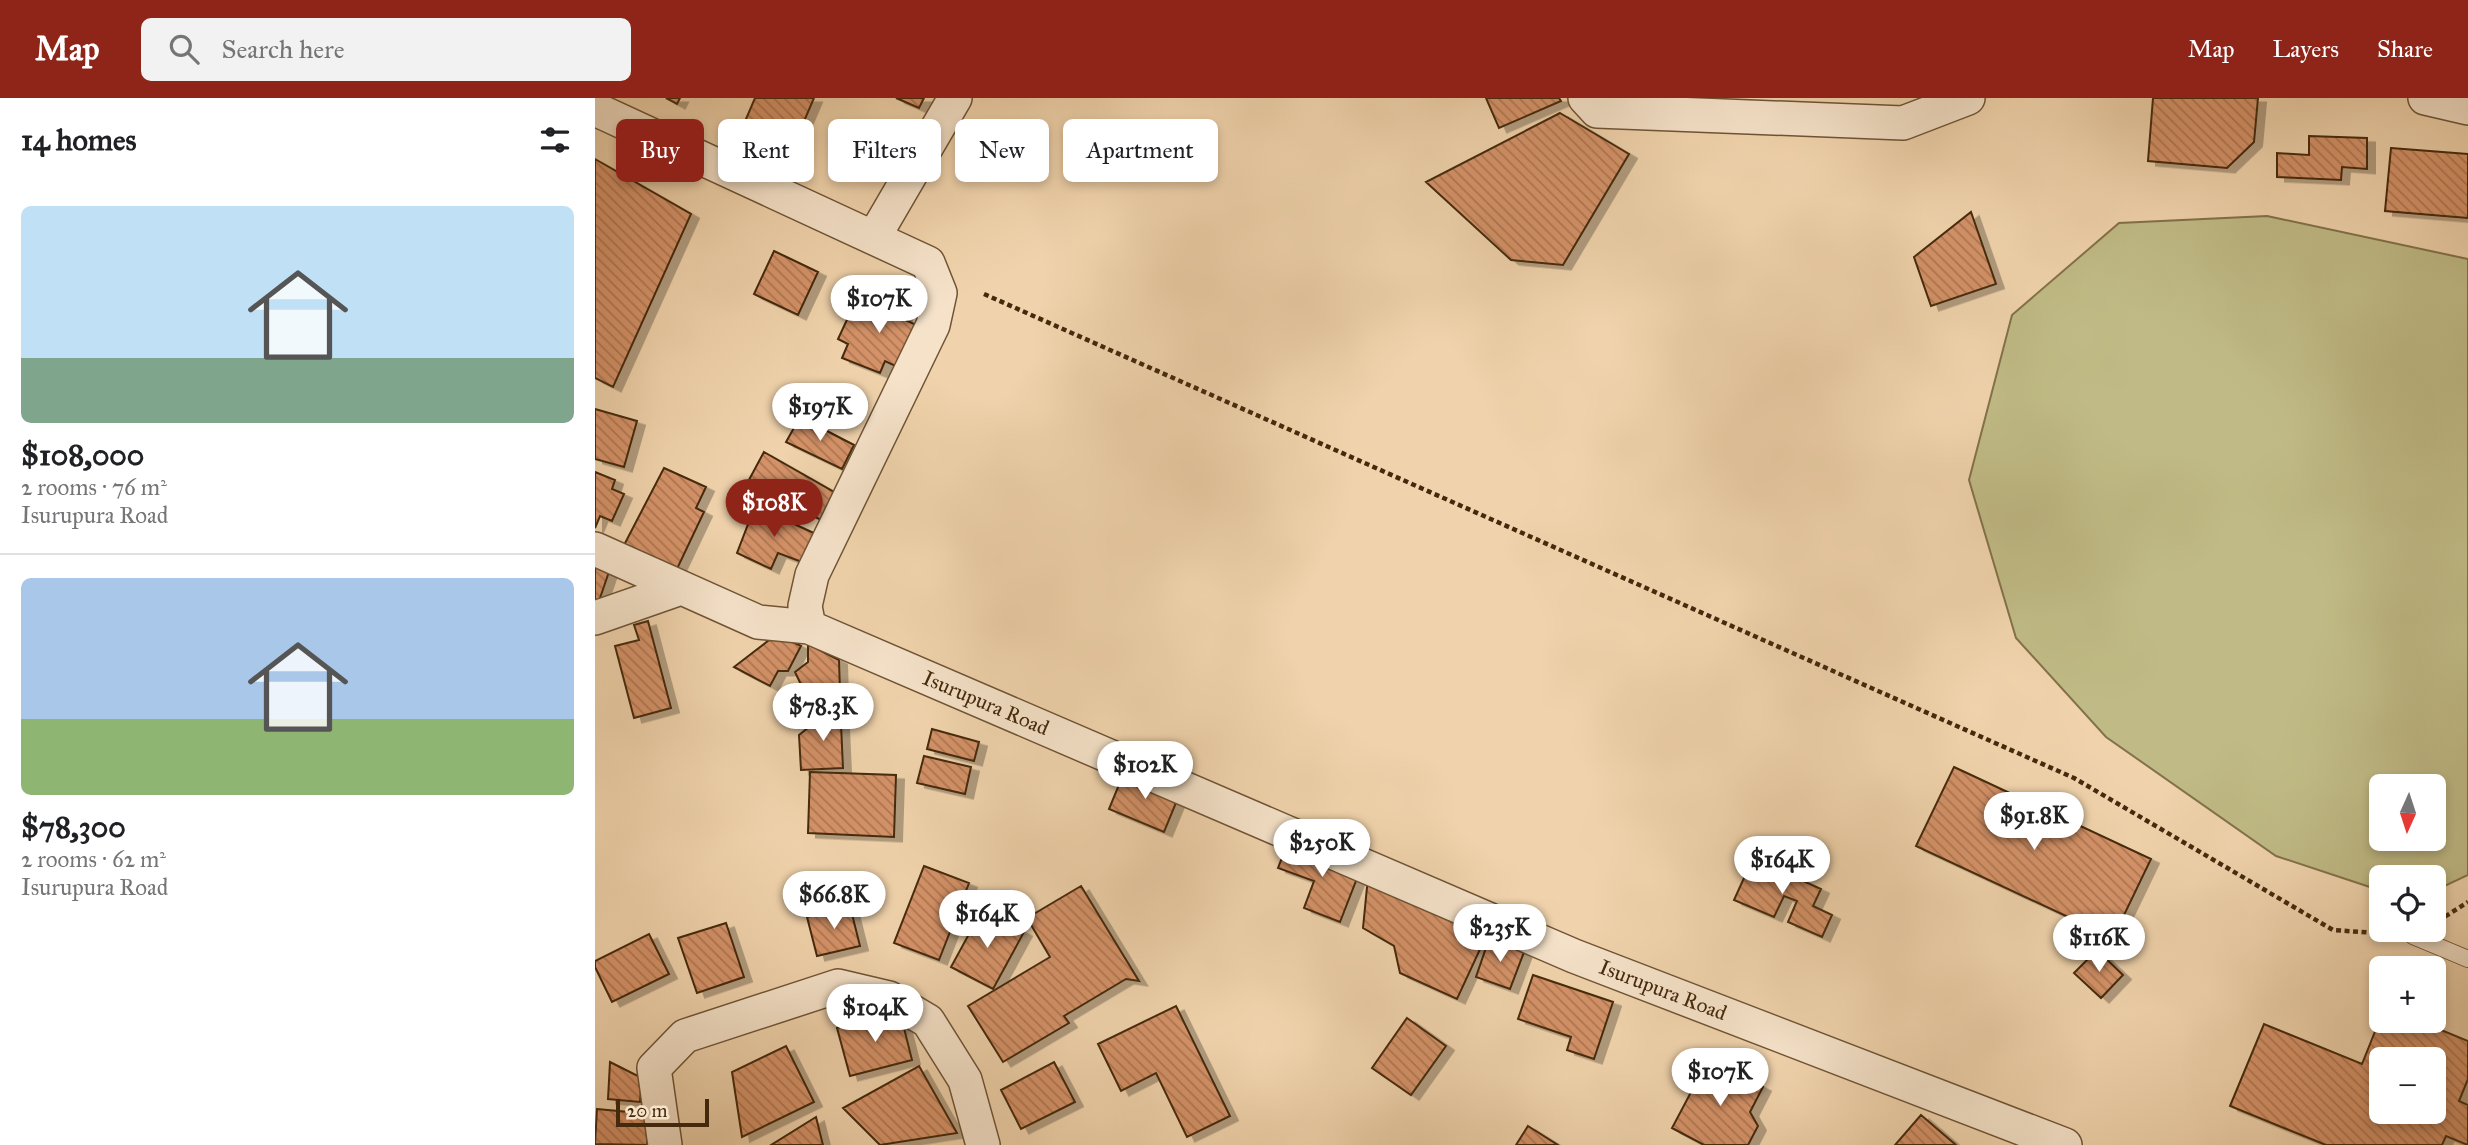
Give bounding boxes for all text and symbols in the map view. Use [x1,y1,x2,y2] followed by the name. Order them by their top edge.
[141,18,631,81] search box
[35,29,99,69] text: Map
[165,30,203,68] icon: search
[221,33,345,65] text: Search here
[2188,34,2235,64] text: Map
[2273,34,2339,64] text: Layers
[2377,34,2433,64] text: Share
[616,119,704,182] chip: Buy
[718,119,814,182] chip: Rent
[828,119,941,182] chip: Filters
[955,119,1049,182] chip: New
[1063,119,1218,182] chip: Apartment
[536,121,574,159] icon: filters
[21,122,136,158] text: 14 homes
[235,252,361,378] icon: home
[830,275,928,335] pin: $107K
[847,284,911,312] text: $107K
[771,384,869,443] pin: $197K
[788,392,852,420] text: $197K
[21,437,144,473] text: $108,000
[21,473,167,501] text: 2 rooms · 76 m²
[725,480,823,539] pin: $108K
[742,488,806,516] text: $108K
[21,501,168,529] text: Isurupura Road
[235,624,361,750] icon: home
[919,665,1053,741] street label: Isurupura Road
[766,684,880,743] pin: $78.3K
[789,692,857,720] text: $78.3K
[1096,742,1194,801] pin: $102K
[1113,750,1177,778] text: $102K
[2369,774,2447,850] north arrow
[2369,774,2446,1124] map controls
[1977,792,2091,852] pin: $91.8K
[2000,801,2068,829] text: $91.8K
[21,809,126,845] text: $78,300
[1273,820,1371,879] pin: $250K
[1289,828,1355,856] text: $250K
[1733,836,1831,896] pin: $164K
[21,845,166,873] text: 2 rooms · 62 m²
[1750,845,1814,873] text: $164K
[2369,865,2446,942] button: locate
[777,872,891,931] pin: $66.8K
[21,873,168,901] text: Isurupura Road
[799,880,869,908] text: $66.8K
[938,890,1036,950] pin: $164K
[955,899,1019,927] text: $164K
[1451,904,1549,964] pin: $235K
[1469,913,1531,941] text: $235K
[2050,914,2148,974] pin: $116K
[2069,923,2129,951] text: $116K
[1596,954,1731,1026] street label: Isurupura Road
[2369,956,2446,1033] button: +
[826,984,924,1044] pin: $104K
[842,993,908,1021] text: $104K
[2369,1047,2446,1124] button: −
[1671,1048,1769,1108] pin: $107K
[1688,1057,1752,1085] text: $107K
[616,1096,709,1128] scale bar
[627,1099,668,1122] text: 20 m

